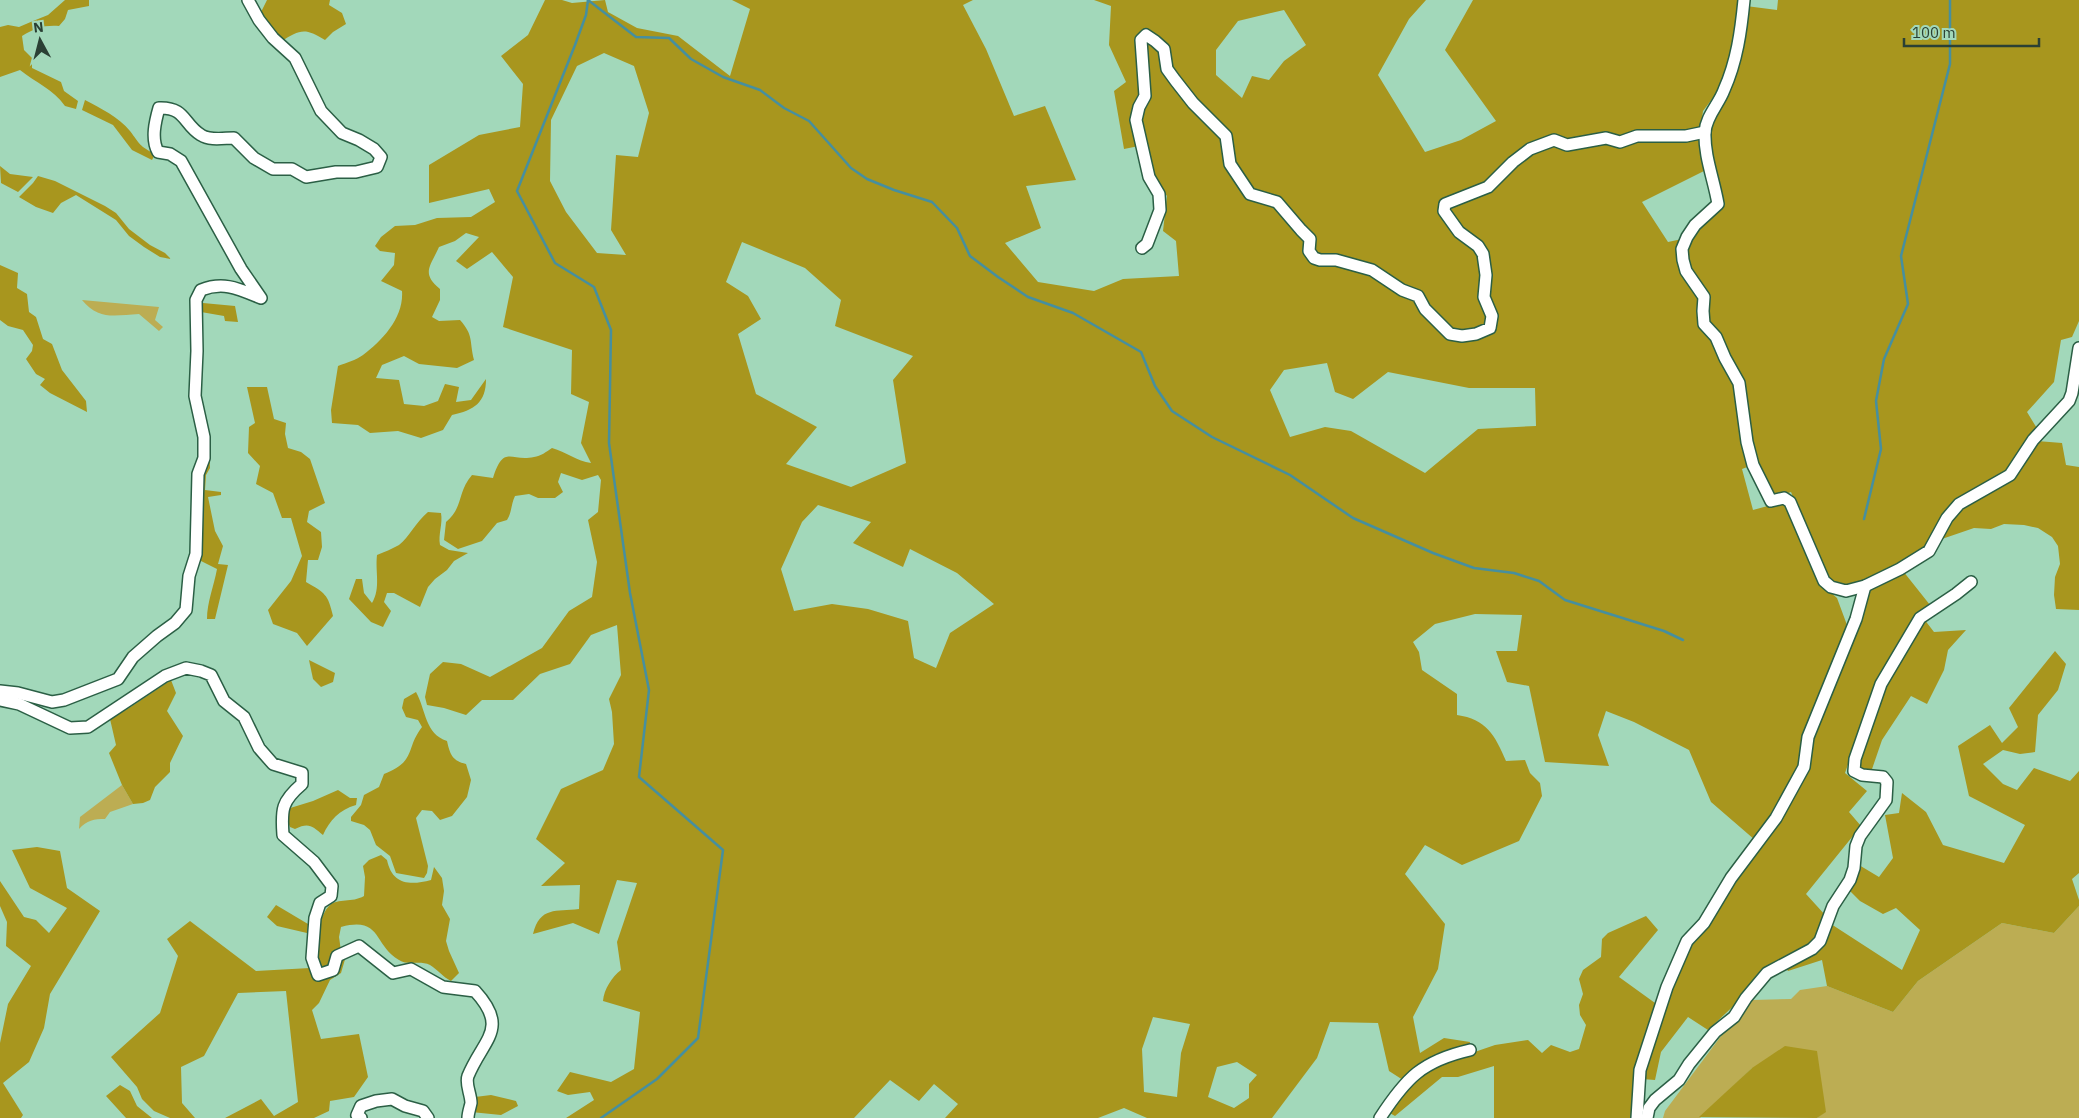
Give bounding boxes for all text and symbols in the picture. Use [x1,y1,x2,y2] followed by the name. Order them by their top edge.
[15,15,65,65] north arrow
[1904,15,2039,47] scale bar
[32,18,45,37] text: N
[1912,23,1956,42] text: 100 m

